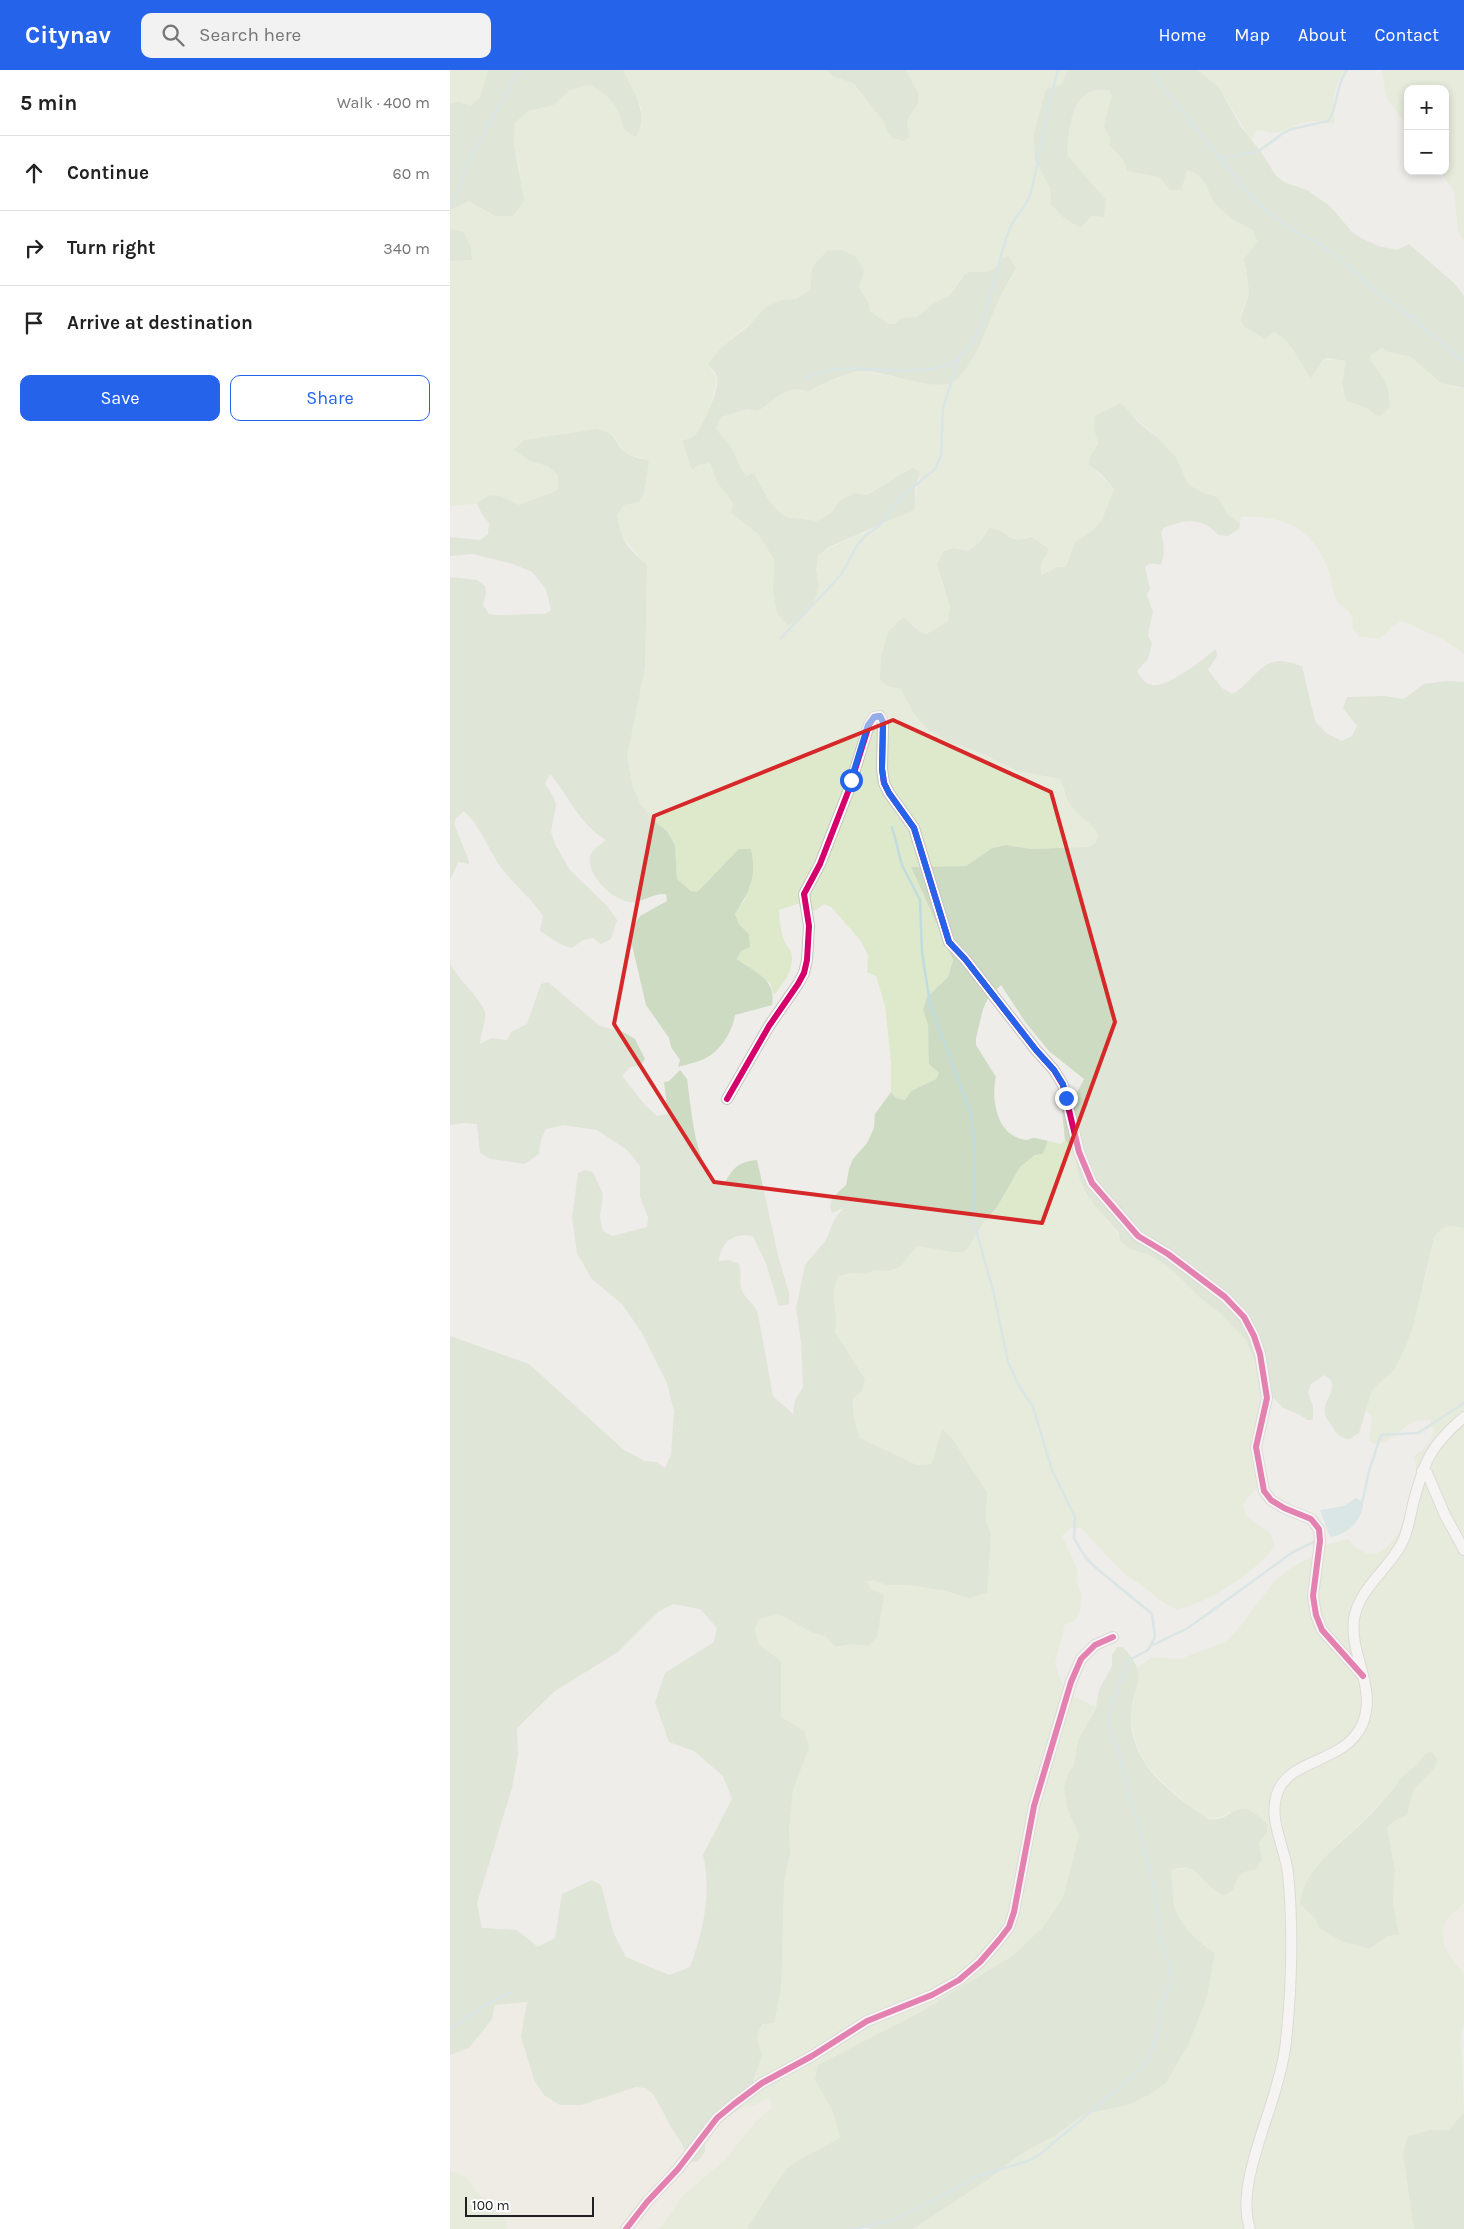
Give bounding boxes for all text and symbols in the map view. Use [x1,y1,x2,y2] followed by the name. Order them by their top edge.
[141,13,491,58] search box
[25,21,111,49] text: Citynav
[159,21,187,49] icon: search
[199,24,301,46] text: Search here
[1158,24,1206,46] text: Home
[1234,24,1270,46] text: Map
[1298,24,1347,46] text: About
[1375,24,1439,46] text: Contact
[1404,85,1449,175] map controls
[1404,85,1449,130] button: +
[20,91,77,115] text: 5 min
[337,93,430,112] text: Walk · 400 m
[1404,130,1449,175] button: −
[20,159,48,187] icon: ahead
[67,162,149,184] text: Continue
[393,164,430,183] text: 60 m
[20,234,48,262] icon: right
[67,237,156,259] text: Turn right
[383,239,430,258] text: 340 m
[20,309,48,337] icon: arrive
[67,312,253,334] text: Arrive at destination
[20,375,220,421] button: Save
[230,375,430,421] button: Share
[840,769,863,792] route start
[1055,1087,1078,1110] route end
[465,2194,594,2217] scale bar
[472,2197,510,2214] text: 100 m

